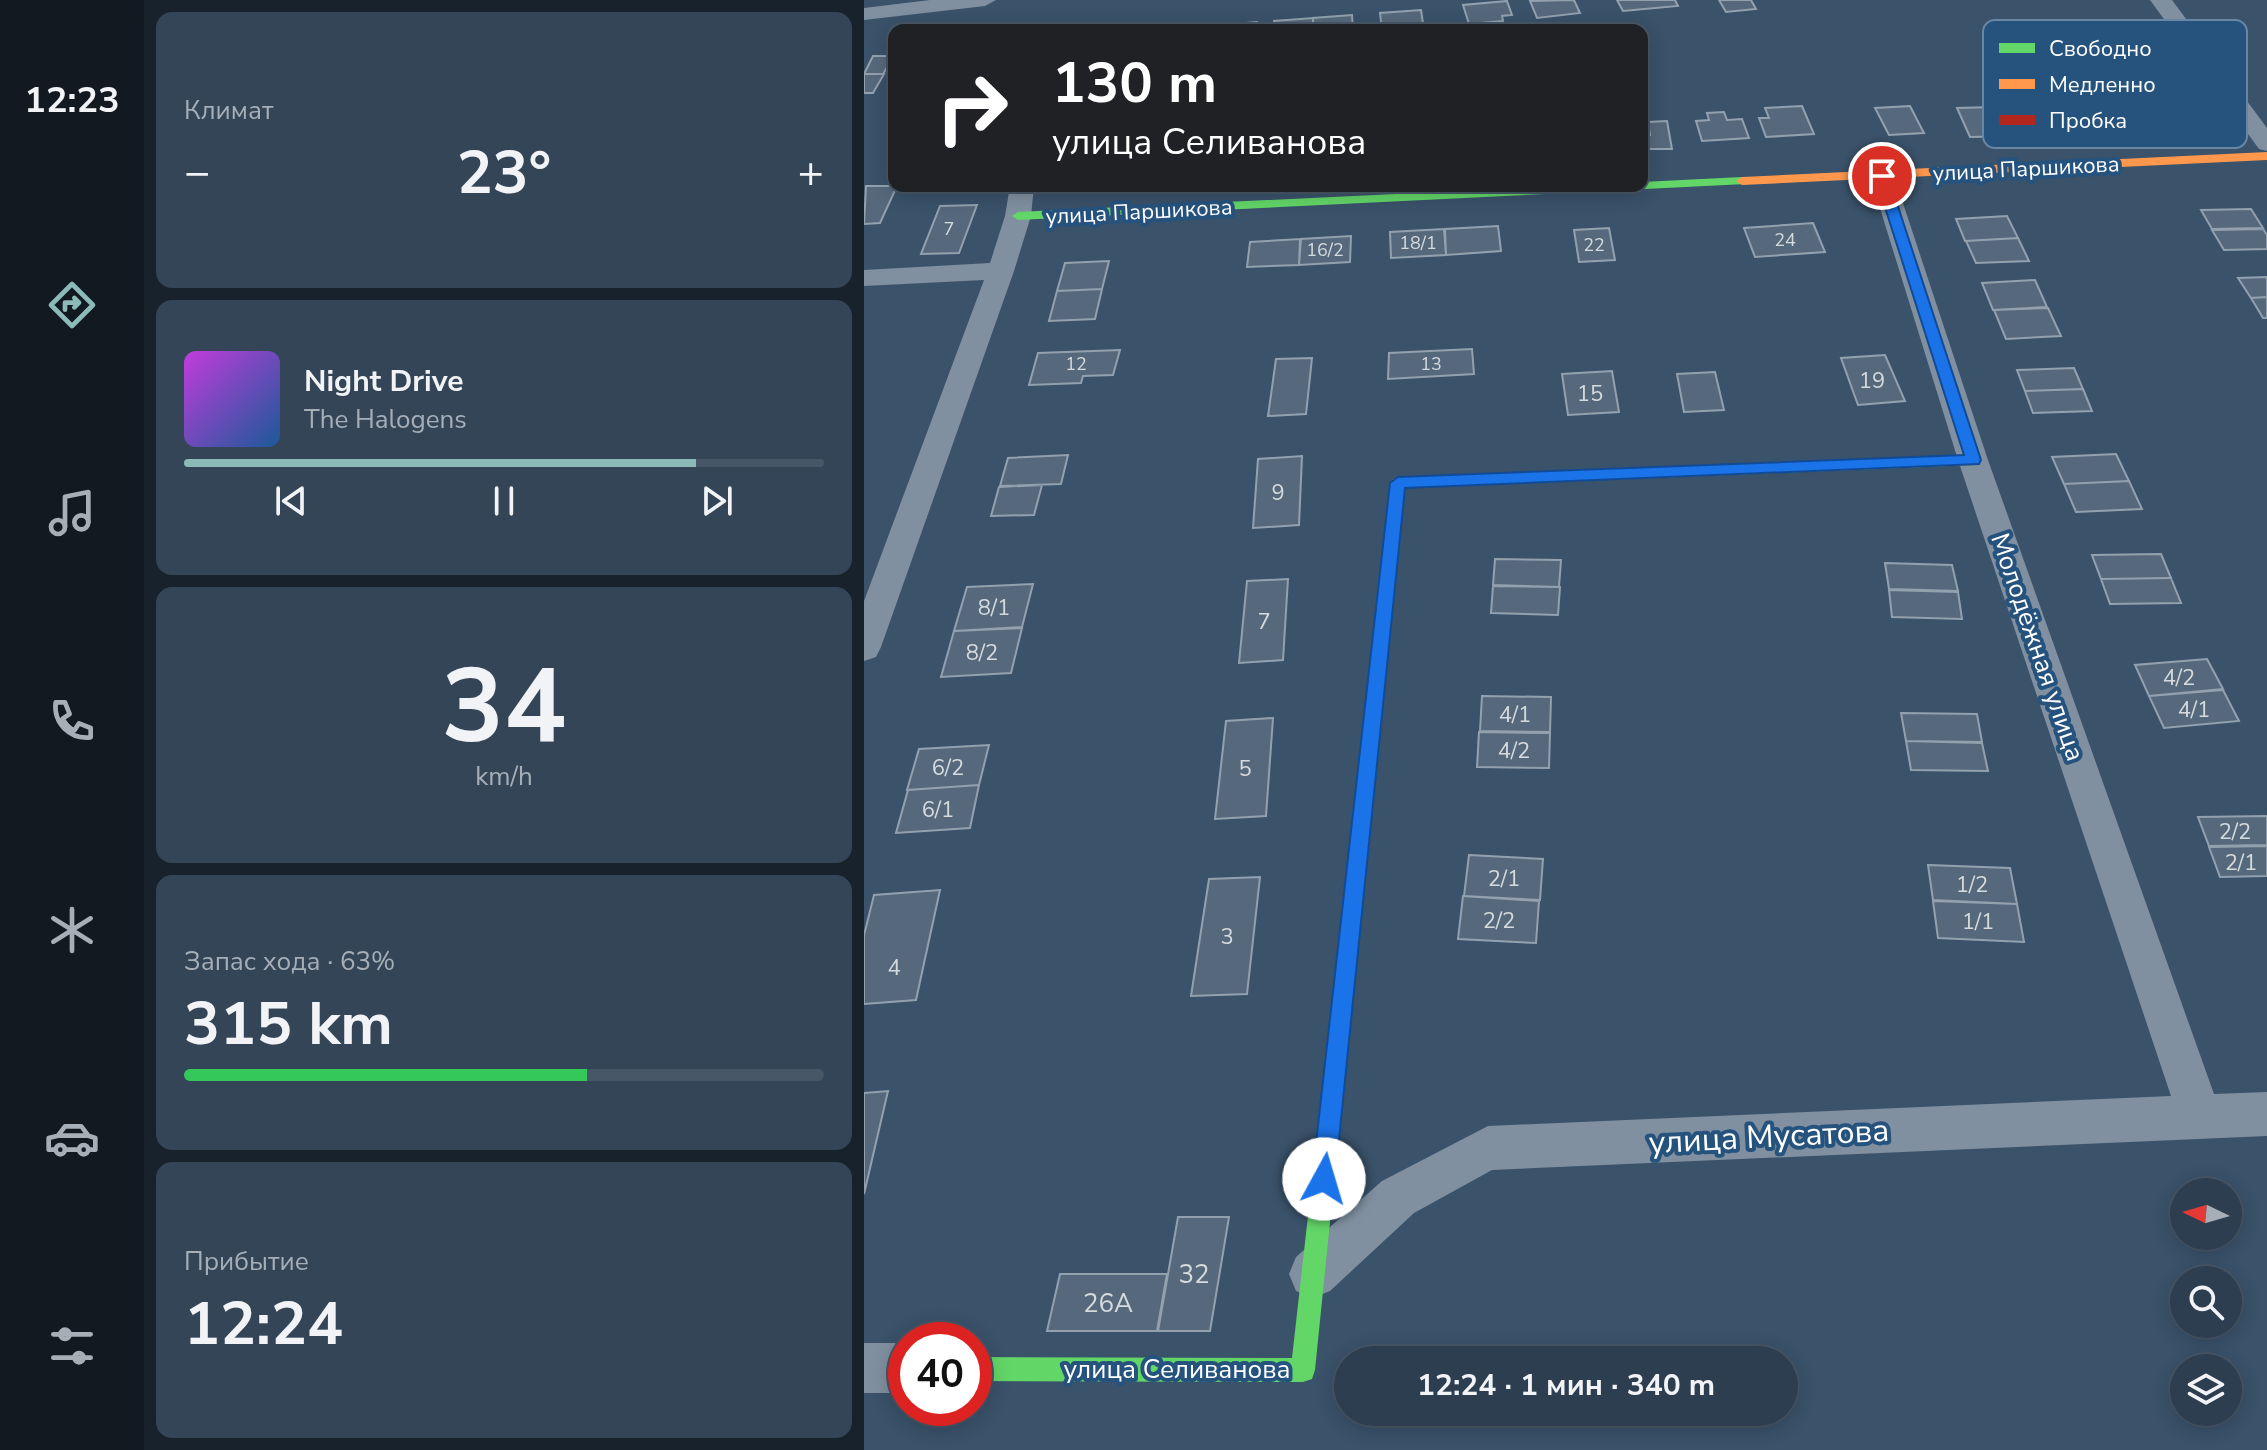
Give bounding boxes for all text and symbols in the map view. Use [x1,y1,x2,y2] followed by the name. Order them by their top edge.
[1983,20,2247,148] legend
[2049,34,2152,64] text: Свободно
[1052,45,1217,122] text: 130 m
[920,56,1024,160] icon: right
[2049,70,2156,100] text: Медленно
[24,76,120,125] text: 12:23
[184,93,273,128] text: Климат
[2049,106,2127,136] text: Пробка
[1052,118,1366,167] text: улица Селиванова
[457,132,551,214] text: 23°
[1848,142,1916,210] pin
[184,143,210,203] text: −
[798,143,824,203] text: +
[1932,149,2120,189] street label: улица Паршикова
[1860,154,1904,198] icon: arrive
[1045,192,1233,232] street label: улица Паршикова
[944,217,954,241] house number: 7
[1774,228,1796,252] house number: 24
[1399,231,1437,255] house number: 18/1
[1583,233,1605,257] house number: 22
[1306,238,1344,262] house number: 16/2
[44,277,100,333] icon: directions
[1065,352,1087,376] house number: 12
[1420,352,1442,376] house number: 13
[304,361,463,402] text: Night Drive
[1859,366,1885,396] house number: 19
[1577,379,1603,409] house number: 15
[304,402,467,437] text: The Halogens
[1271,478,1285,508] house number: 9
[269,479,313,523] icon: previous
[482,479,526,523] icon: pause
[695,479,739,523] icon: next
[44,485,100,541] icon: music
[1982,529,2093,766] street label: Молодёжная улица
[978,593,1010,623] house number: 8/1
[1257,607,1271,637] house number: 7
[442,636,566,778] text: 34
[966,638,998,668] house number: 8/2
[2163,663,2195,693] house number: 4/2
[44,693,100,749] icon: phone
[2178,695,2210,725] house number: 4/1
[1499,700,1531,730] house number: 4/1
[1498,736,1530,766] house number: 4/2
[932,753,964,783] house number: 6/2
[1238,754,1252,784] house number: 5
[475,759,533,794] text: km/h
[922,795,954,825] house number: 6/1
[2219,817,2251,847] house number: 2/2
[2225,848,2257,878] house number: 2/1
[1488,864,1520,894] house number: 2/1
[1956,870,1988,900] house number: 1/2
[44,902,100,958] icon: climate
[1483,906,1515,936] house number: 2/2
[1962,907,1994,937] house number: 1/1
[1220,922,1234,952] house number: 3
[184,944,395,979] text: Запас хода · 63%
[887,953,901,983] house number: 4
[184,983,393,1065] text: 315 km
[1648,1109,1890,1164] street label: улица Мусатова
[44,1110,100,1166] icon: car
[1282,1137,1366,1221] position arrow
[2170,1178,2242,1250] north arrow
[2170,1178,2242,1426] map controls
[184,1244,309,1279] text: Прибытие
[1178,1257,1210,1292] house number: 32
[2170,1266,2242,1338] button: search
[184,1283,343,1365] text: 12:24
[1083,1286,1133,1321] house number: 26А
[44,1318,100,1374] icon: filters
[888,1322,992,1426] speed limit sign: 40
[1063,1352,1291,1387] street label: улица Селиванова
[2170,1354,2242,1426] button: layers
[1417,1365,1715,1406] text: 12:24 · 1 мин · 340 m

